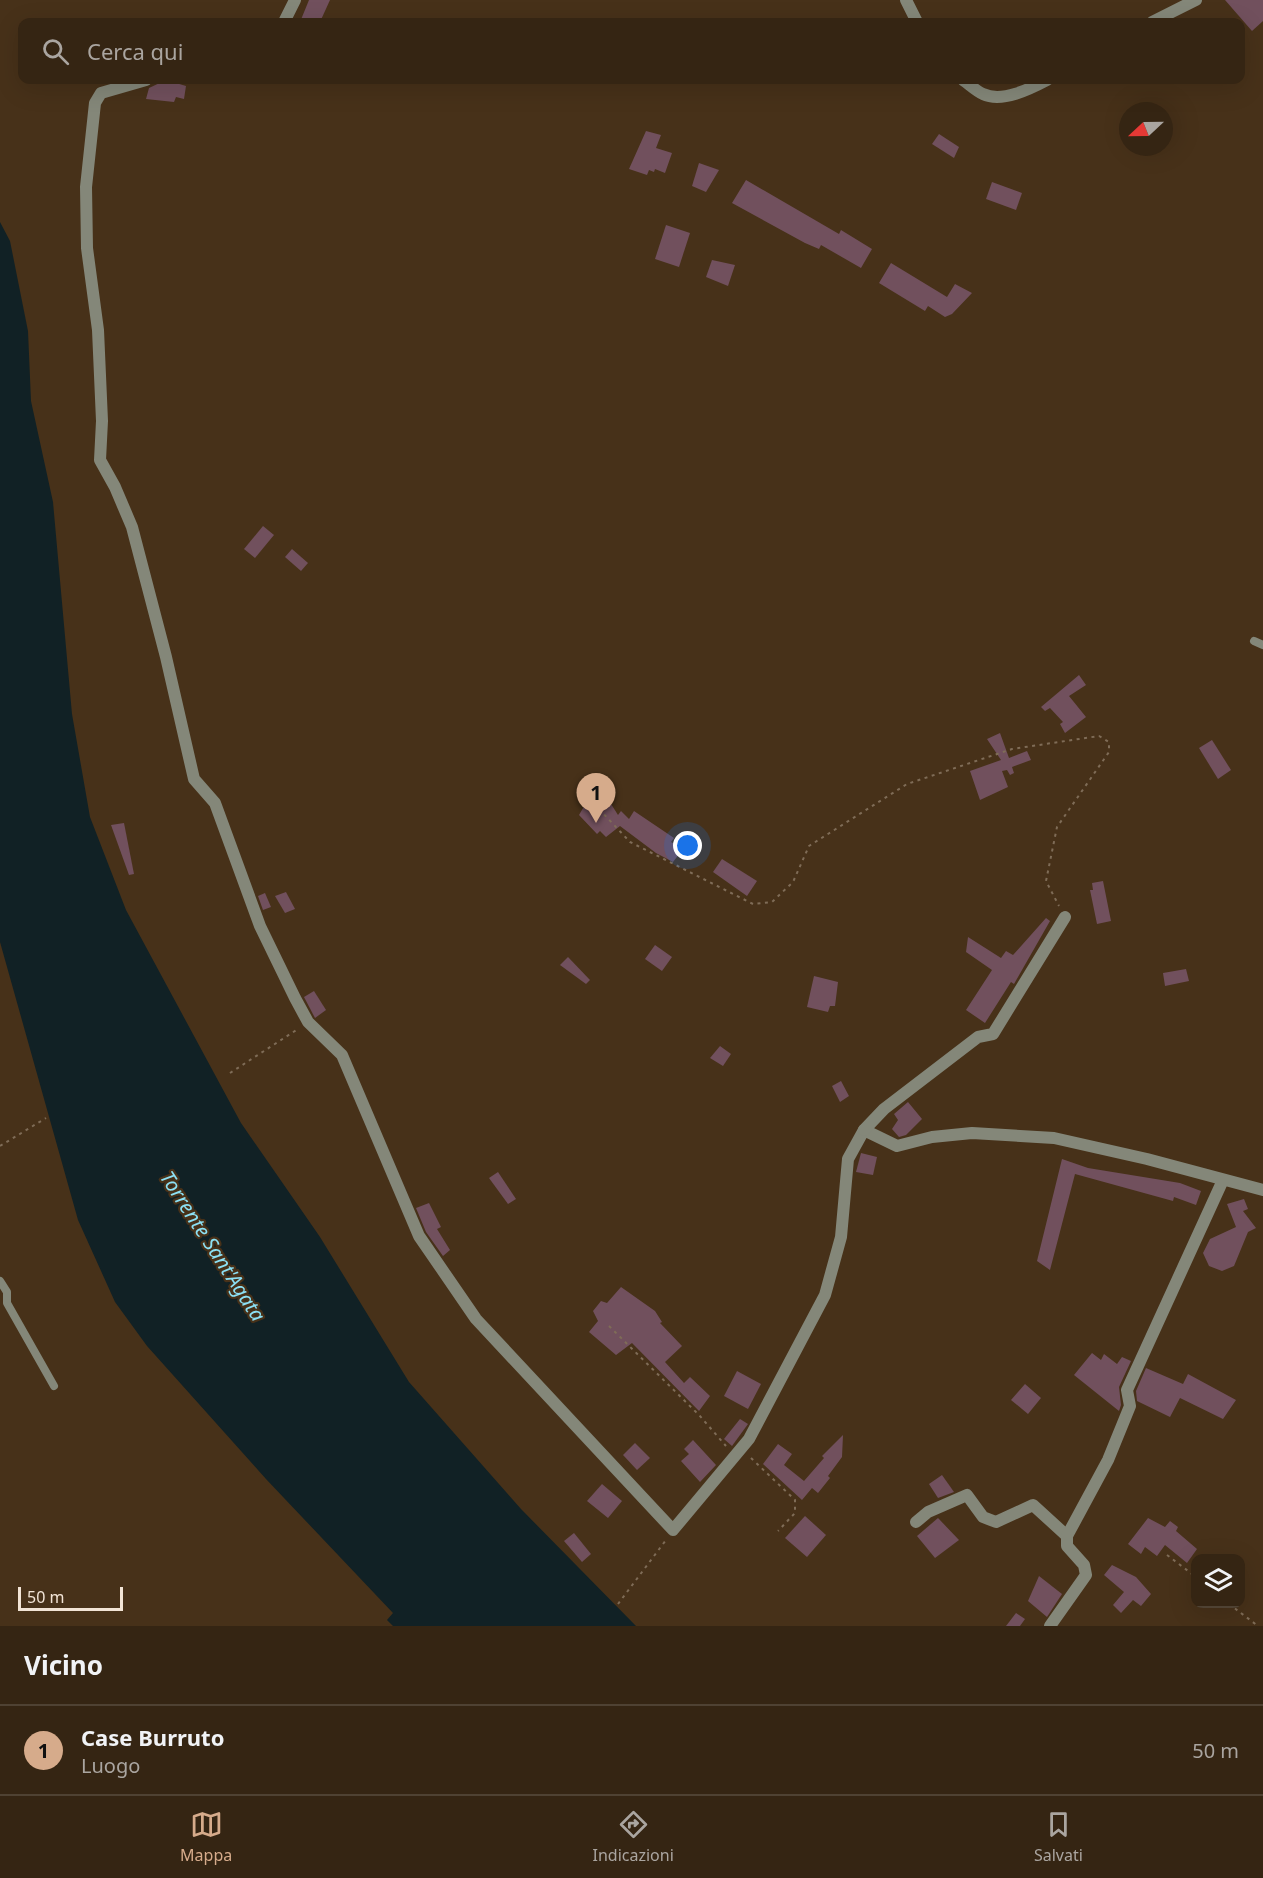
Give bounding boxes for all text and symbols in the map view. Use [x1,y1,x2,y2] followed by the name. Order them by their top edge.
[18,18,1245,84] search box
[39,35,72,68] icon: search
[87,36,183,66] text: Cerca qui
[1119,102,1173,156] north arrow
[576,774,616,823] pin: 1
[673,831,702,860] your location
[154,1166,272,1326] water label: Torrente Sant'Agata
[1191,1554,1245,1608] map controls
[1191,1554,1245,1608] button: layers
[18,1584,123,1612] scale bar
[27,1586,64,1608] text: 50 m
[24,1647,103,1683] text: Vicino
[81,1722,224,1752] text: Case Burruto
[38,1737,49,1764] text: 1
[1192,1737,1239,1764] text: 50 m
[81,1752,140,1779] text: Luogo
[180,1808,232,1866] tab: Mappa
[592,1808,674,1866] tab: Indicazioni
[1034,1808,1083,1866] tab: Salvati

